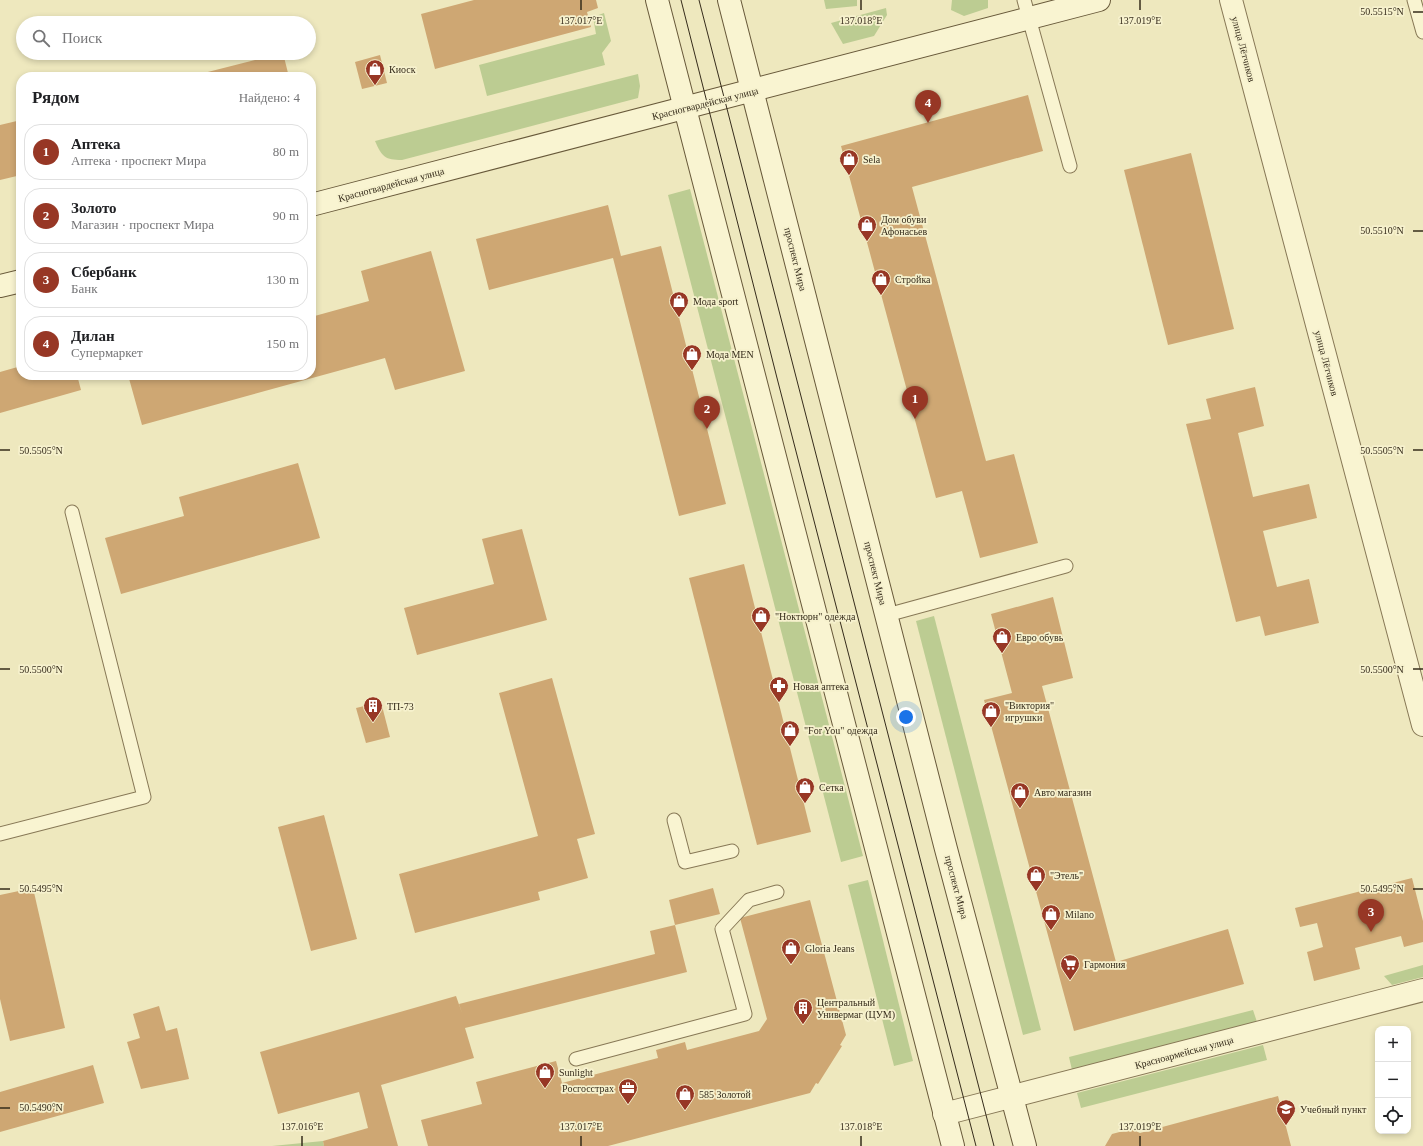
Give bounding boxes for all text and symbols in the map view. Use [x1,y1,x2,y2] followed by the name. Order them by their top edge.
[1360,6,1404,17] text: 50.5515°N
[560,15,602,26] text: 137.017°E
[840,15,882,26] text: 137.018°E
[1119,15,1161,26] text: 137.019°E
[1230,15,1258,83] street label: улица Лётчиков
[16,16,316,60] search box
[30,27,52,49] icon: search
[62,30,102,46] text: Поиск
[364,58,386,86] shop icon: Киоск
[389,64,416,75] place label: Киоск
[651,85,760,122] street label: Красногвардейская улица
[32,88,80,107] text: Рядом
[239,90,300,105] text: Найдено: 4
[915,90,941,123] pin: 4
[71,136,120,152] text: Аптека
[43,144,49,159] text: 1
[273,144,299,159] text: 80 m
[838,148,860,176] shop icon: Sela
[71,153,206,168] text: Аптека · проспект Мира
[863,154,881,165] place label: Sela
[337,165,446,204] street label: Красногвардейская улица
[71,200,117,216] text: Золото
[43,208,49,223] text: 2
[273,208,299,223] text: 90 m
[856,214,878,242] shop icon: Дом обуви Афонасьев
[881,214,928,237] place label: Дом обуви Афонасьев
[71,217,214,232] text: Магазин · проспект Мира
[1360,225,1404,236] text: 50.5510°N
[782,226,809,293] street label: проспект Мира
[71,264,137,280] text: Сбербанк
[870,268,892,296] shop icon: Стройка
[43,272,49,287] text: 3
[266,272,299,287] text: 130 m
[895,274,931,285] place label: Стройка
[71,281,98,296] text: Банк
[668,290,690,318] shop icon: Мода sport
[693,296,739,307] place label: Мода sport
[71,328,115,344] text: Дилан
[1313,329,1341,397] street label: улица Лётчиков
[43,336,49,351] text: 4
[266,336,299,351] text: 150 m
[681,343,703,371] shop icon: Мода MEN
[71,345,143,360] text: Супермаркет
[706,349,754,360] place label: Мода MEN
[902,386,928,419] pin: 1
[694,396,720,429] pin: 2
[19,445,63,456] text: 50.5505°N
[1360,445,1404,456] text: 50.5505°N
[862,540,889,607] street label: проспект Мира
[750,605,772,633] shop icon: "Ноктюрн" одежда
[775,611,856,622] place label: "Ноктюрн" одежда
[991,626,1013,654] shop icon: Евро обувь
[1016,632,1064,643] place label: Евро обувь
[19,664,63,675] text: 50.5500°N
[1360,664,1404,675] text: 50.5500°N
[768,675,790,703] pharmacy icon: Новая аптека
[793,681,850,692] place label: Новая аптека
[362,695,384,723] building icon: ТП-73
[980,700,1002,728] shop icon: "Виктория" игрушки
[1005,700,1054,723] place label: "Виктория" игрушки
[387,701,414,712] place label: ТП-73
[896,707,916,727] your location
[779,719,801,747] shop icon: "For You" одежда
[804,725,878,736] place label: "For You" одежда
[794,776,816,804] shop icon: Сетка
[1009,781,1031,809] shop icon: Авто магазин
[819,782,844,793] place label: Сетка
[1034,787,1092,798] place label: Авто магазин
[943,854,970,921] street label: проспект Мира
[1025,864,1047,892] shop icon: "Этель"
[1050,870,1083,881] place label: "Этель"
[19,883,63,894] text: 50.5495°N
[1360,883,1404,894] text: 50.5495°N
[1358,899,1384,932] pin: 3
[1040,903,1062,931] shop icon: Milano
[1065,909,1094,920] place label: Milano
[780,937,802,965] shop icon: Gloria Jeans
[805,943,855,954] place label: Gloria Jeans
[1059,953,1081,981] supermarket icon: Гармония
[1084,959,1126,970] place label: Гармония
[792,997,814,1025] building icon: Центральный Универмаг (ЦУМ)
[817,997,895,1021] place label: Центральный Универмаг (ЦУМ)
[1375,1026,1411,1134] map controls
[1375,1026,1411,1062] button: +
[1134,1034,1235,1071] street label: Красноармейская улица
[534,1061,556,1089] shop icon: Sunlight
[1375,1062,1411,1098] button: −
[559,1067,593,1078] place label: Sunlight
[617,1077,639,1105] office icon: Росгосстрах
[562,1083,614,1094] place label: Росгосстрах
[674,1083,696,1111] shop icon: 585 Золотой
[699,1089,751,1100] place label: 585 Золотой
[1275,1098,1297,1126] school or university icon: Учебный пункт
[1375,1098,1411,1134] button: locate
[19,1102,63,1113] text: 50.5490°N
[1300,1104,1367,1115] place label: Учебный пункт
[281,1121,323,1132] text: 137.016°E
[560,1121,602,1132] text: 137.017°E
[840,1121,882,1132] text: 137.018°E
[1119,1121,1161,1132] text: 137.019°E

